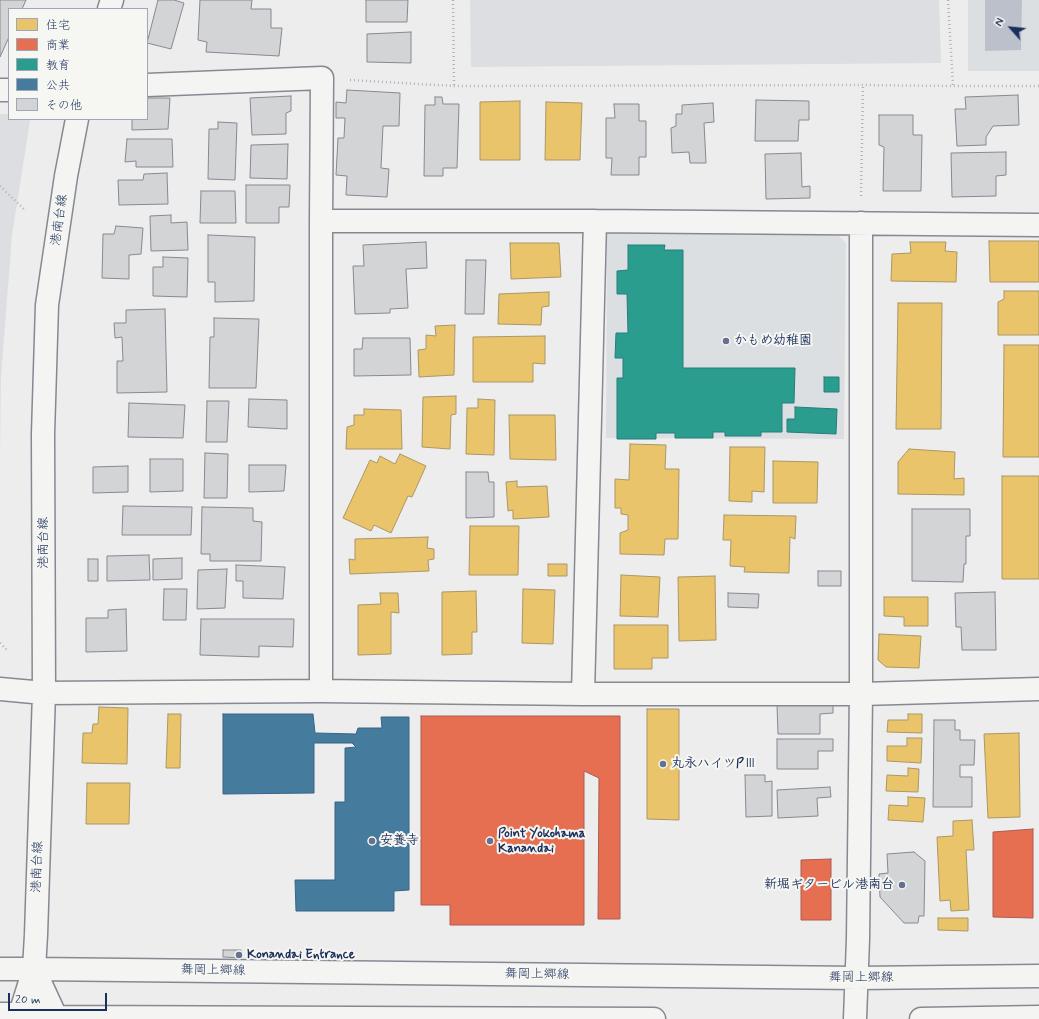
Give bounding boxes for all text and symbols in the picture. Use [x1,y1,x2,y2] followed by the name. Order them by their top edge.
[8,8,148,120] legend
[991,8,1031,48] north arrow
[992,16,1008,29] text: N
[46,18,70,34] text: 住宅
[46,38,70,54] text: 商業
[46,58,70,74] text: 教育
[46,78,70,94] text: 公共
[46,98,82,114] text: その他
[49,193,71,247] street label: 港南台線
[734,333,812,349] place label: かもめ幼稚園
[721,336,731,346] marker: かもめ幼稚園
[36,517,52,569] street label: 港南台線
[671,756,757,772] place label: 丸永ハイツPⅢ
[658,759,668,769] marker: 丸永ハイツPⅢ
[498,826,586,857] place label: Point Yokohama Kanandai
[380,833,419,849] place label: 安養寺
[367,836,377,846] marker: 安養寺
[485,836,495,846] marker: Point Yokohama Kanandai
[29,841,47,893] street label: 港南台線
[764,877,894,893] place label: 新堀ギタービル港南台
[897,880,907,890] marker: 新堀ギタービル港南台
[247,947,355,963] place label: Konandai Entrance
[234,950,244,960] marker: Konandai Entrance
[180,963,246,979] street label: 舞岡上郷線
[504,967,570,983] street label: 舞岡上郷線
[829,970,893,986] street label: 舞岡上郷線
[10,985,109,1011] scale bar
[15,992,41,1008] text: 20 m

